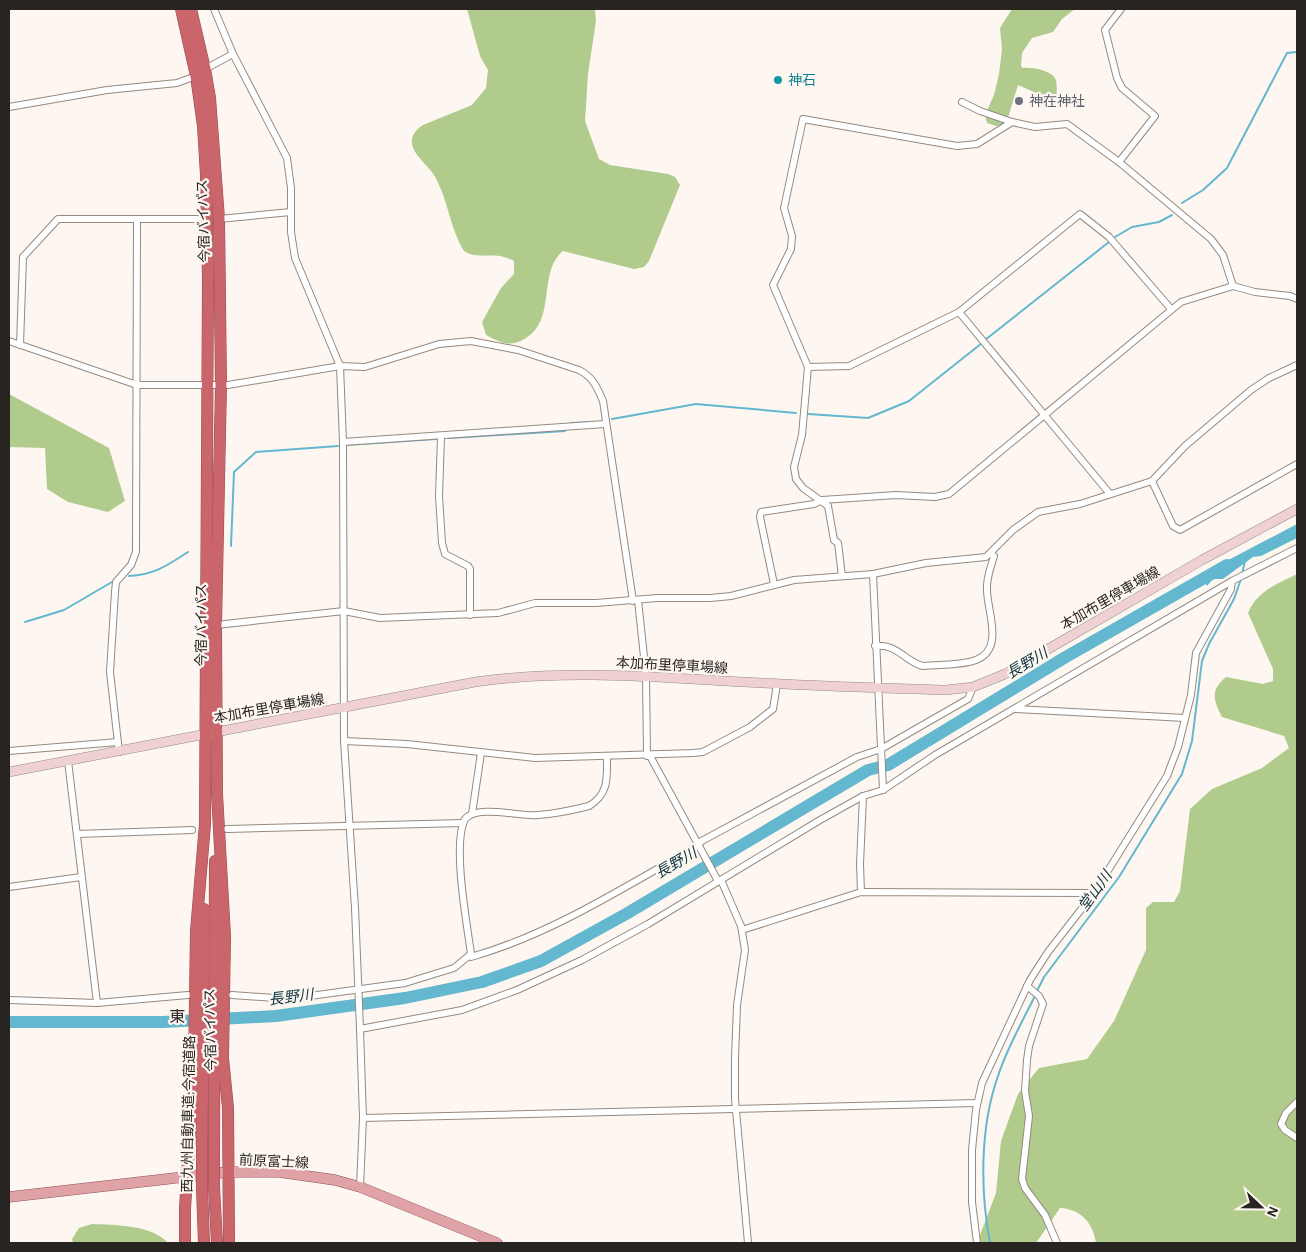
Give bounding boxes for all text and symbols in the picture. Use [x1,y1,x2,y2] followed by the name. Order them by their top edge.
[788,73,816,88] place label: 神石
[772,74,784,86] marker: 神石
[1029,94,1085,109] place label: 神在神社
[1013,95,1025,107] marker: 神在神社
[195,179,212,263] street label: 今宿バイパス
[1058,564,1162,633] street label: 本加布里停車場線
[194,583,209,667] street label: 今宿バイパス
[1004,644,1052,681] water label: 長野川
[616,655,728,676] street label: 本加布里停車場線
[213,691,326,726] street label: 本加布里停車場線
[653,845,701,881] water label: 長野川
[1075,866,1116,914] water label: 堂山川
[268,987,316,1008] water label: 長野川
[202,988,219,1072] street label: 今宿バイパス
[169,1009,185,1025] district label: 東
[179,1035,197,1193] street label: 西九州自動車道;今宿道路
[239,1151,309,1171] street label: 前原富士線
[1236,1182,1286,1232] north arrow
[1264,1204,1280,1219] text: N

